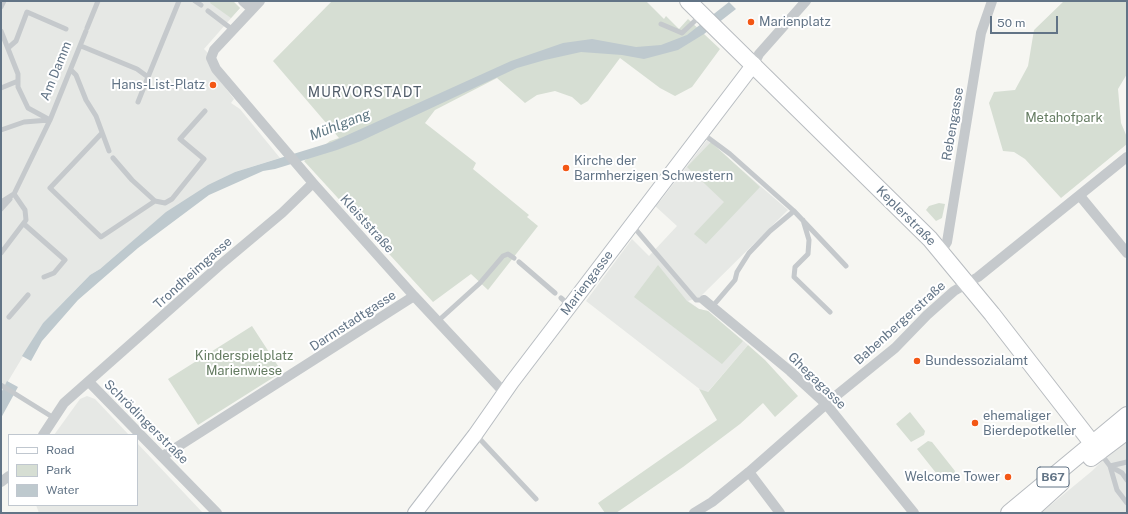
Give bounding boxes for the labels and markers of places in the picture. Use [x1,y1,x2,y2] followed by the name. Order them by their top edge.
[759,14,831,30] place label: Marienplatz
[746,17,756,27] marker: Marienplatz
[111,77,205,93] place label: Hans-List-Platz
[208,80,218,90] marker: Hans-List-Platz
[574,153,733,184] place label: Kirche der Barmherzigen Schwestern
[561,163,571,173] marker: Kirche der Barmherzigen Schwestern
[925,353,1028,369] place label: Bundessozialamt
[912,356,922,366] marker: Bundessozialamt
[983,408,1076,439] place label: ehemaliger Bierdepotkeller
[970,418,980,428] marker: ehemaliger Bierdepotkeller
[905,469,1000,485] place label: Welcome Tower
[1003,472,1013,482] marker: Welcome Tower

